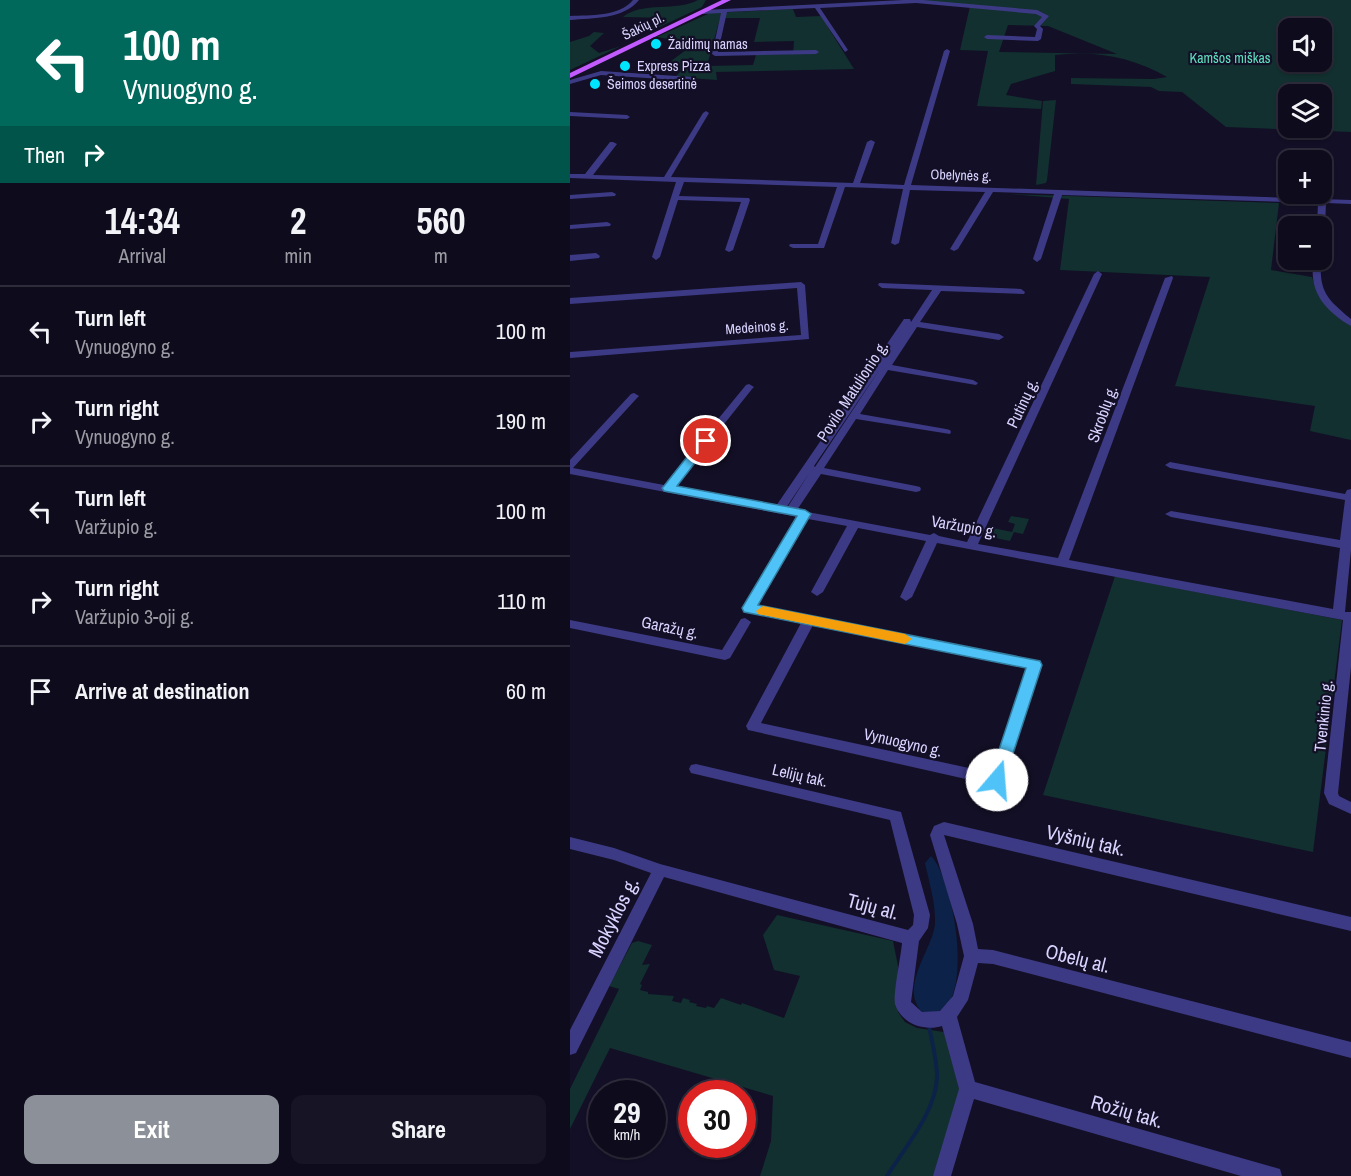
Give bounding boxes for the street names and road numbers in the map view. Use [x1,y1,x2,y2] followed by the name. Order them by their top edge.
[619,8,667,44] street label: Šakių pl.
[930,165,992,185] street label: Obelynės g.
[725,316,789,338] street label: Medeinos g.
[811,336,893,446] street label: Povilo Matulionio g.
[1001,375,1043,431] street label: Putinų g.
[1082,382,1122,446] street label: Skroblų g.
[930,509,998,543] street label: Varžupio g.
[640,610,700,644] street label: Garažų g.
[1308,679,1338,753] street label: Tvenkinio g.
[862,722,944,762] street label: Vynuogyno g.
[770,758,830,792] street label: Lelijų tak.
[1044,818,1128,862] street label: Vyšnių tak.
[581,872,645,962] street label: Mokyklos g.
[844,886,902,926] street label: Tujų al.
[1043,937,1113,979] street label: Obelų al.
[1088,1088,1166,1134] street label: Rožių tak.

